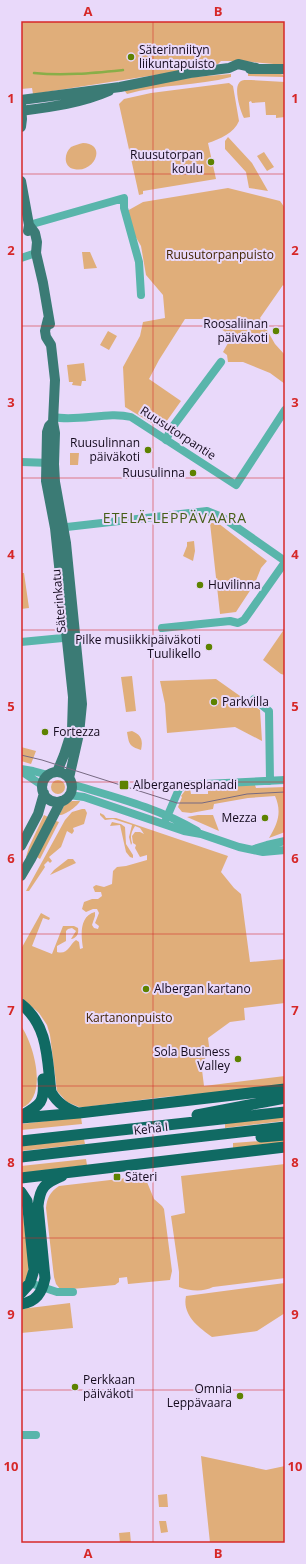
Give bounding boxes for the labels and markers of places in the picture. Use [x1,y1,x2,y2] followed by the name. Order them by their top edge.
[139,41,215,72] place label: Säterinniityn liikuntapuisto
[126,52,136,62] marker: Säterinniityn liikuntapuisto
[130,146,203,177] place label: Ruusutorpan koulu
[206,157,216,167] marker: Ruusutorpan koulu
[203,315,268,346] place label: Roosaliinan päiväkoti
[271,326,281,336] marker: Roosaliinan päiväkoti
[70,434,140,465] place label: Ruusulinnan päiväkoti
[143,445,153,455] marker: Ruusulinnan päiväkoti
[122,464,185,481] place label: Ruusulinna
[188,468,198,478] marker: Ruusulinna
[208,576,261,593] place label: Huvilinna
[195,580,205,590] marker: Huvilinna
[75,631,201,662] place label: Pilke musiikkipäiväkoti Tuulikello
[204,642,214,652] marker: Pilke musiikkipäiväkoti Tuulikello
[222,693,269,710] place label: Parkvilla
[209,697,219,707] marker: Parkvilla
[53,723,100,740] place label: Fortezza
[40,727,50,737] marker: Fortezza
[133,776,237,793] place label: Alberganesplanadi
[118,779,130,791] marker: Alberganesplanadi
[222,809,257,826] place label: Mezza
[260,813,270,823] marker: Mezza
[154,980,251,997] place label: Albergan kartano
[141,984,151,994] marker: Albergan kartano
[154,1043,231,1074] place label: Sola Business Valley
[233,1054,243,1064] marker: Sola Business Valley
[125,1168,157,1185] place label: Säteri
[112,1172,122,1182] marker: Säteri
[83,1371,135,1402] place label: Perkkaan päiväkoti
[167,1380,232,1411] place label: Omnia Leppävaara
[70,1382,80,1392] marker: Perkkaan päiväkoti
[235,1391,245,1401] marker: Omnia Leppävaara

